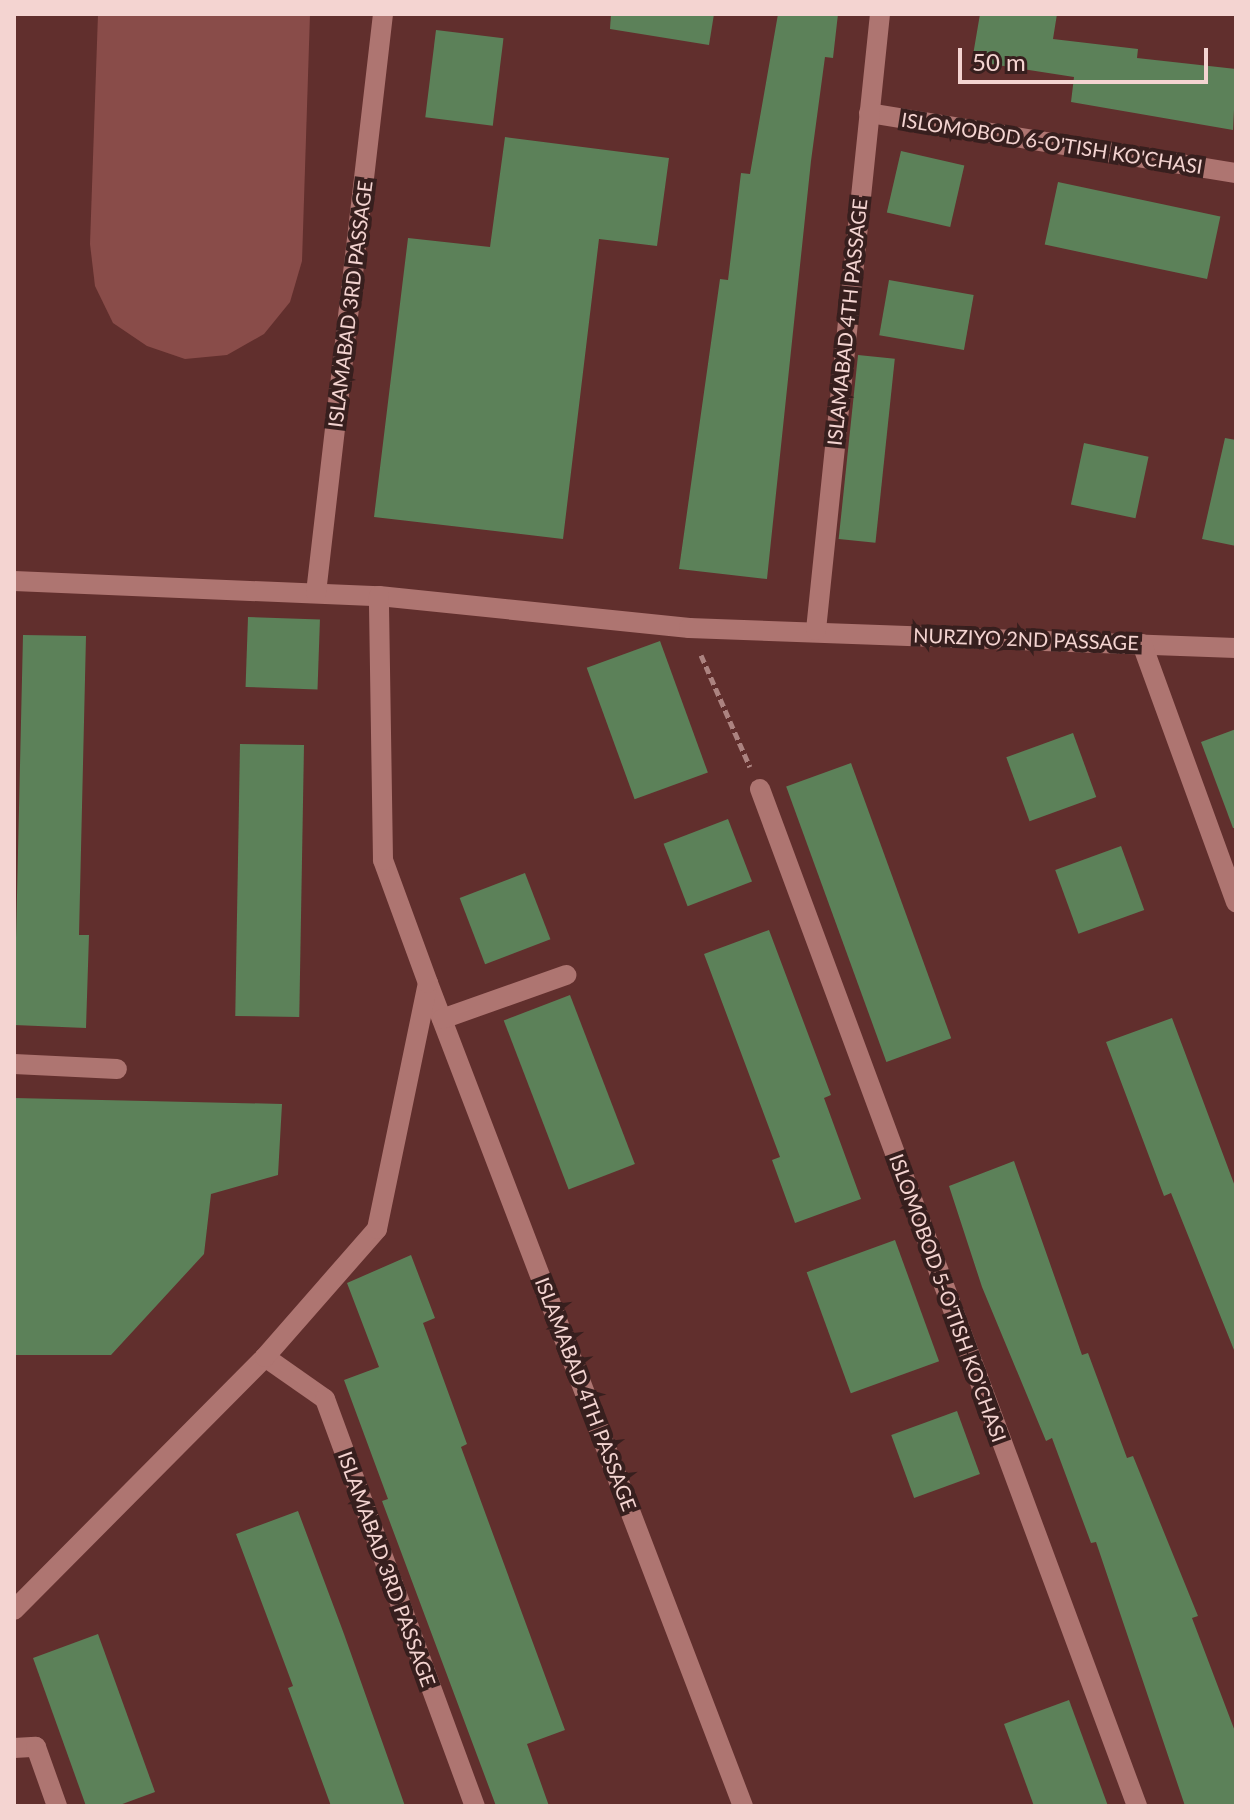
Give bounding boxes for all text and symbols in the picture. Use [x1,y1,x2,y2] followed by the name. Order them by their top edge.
[962,32,1212,82] scale bar
[972,47,1026,76] text: 50 m
[900,107,1204,179] street label: ISLOMOBOD 6-O'TISH KO'CHASI
[323,179,377,429] street label: ISLAMABAD 3RD PASSAGE
[822,197,872,447] street label: ISLAMABAD 4TH PASSAGE
[913,623,1139,655] street label: NURZIYO 2ND PASSAGE
[885,1151,1011,1445] street label: ISLOMOBOD 5-O'TISH KO'CHASI
[530,1274,642,1514] street label: ISLAMABAD 4TH PASSAGE
[333,1448,441,1690] street label: ISLAMABAD 3RD PASSAGE

